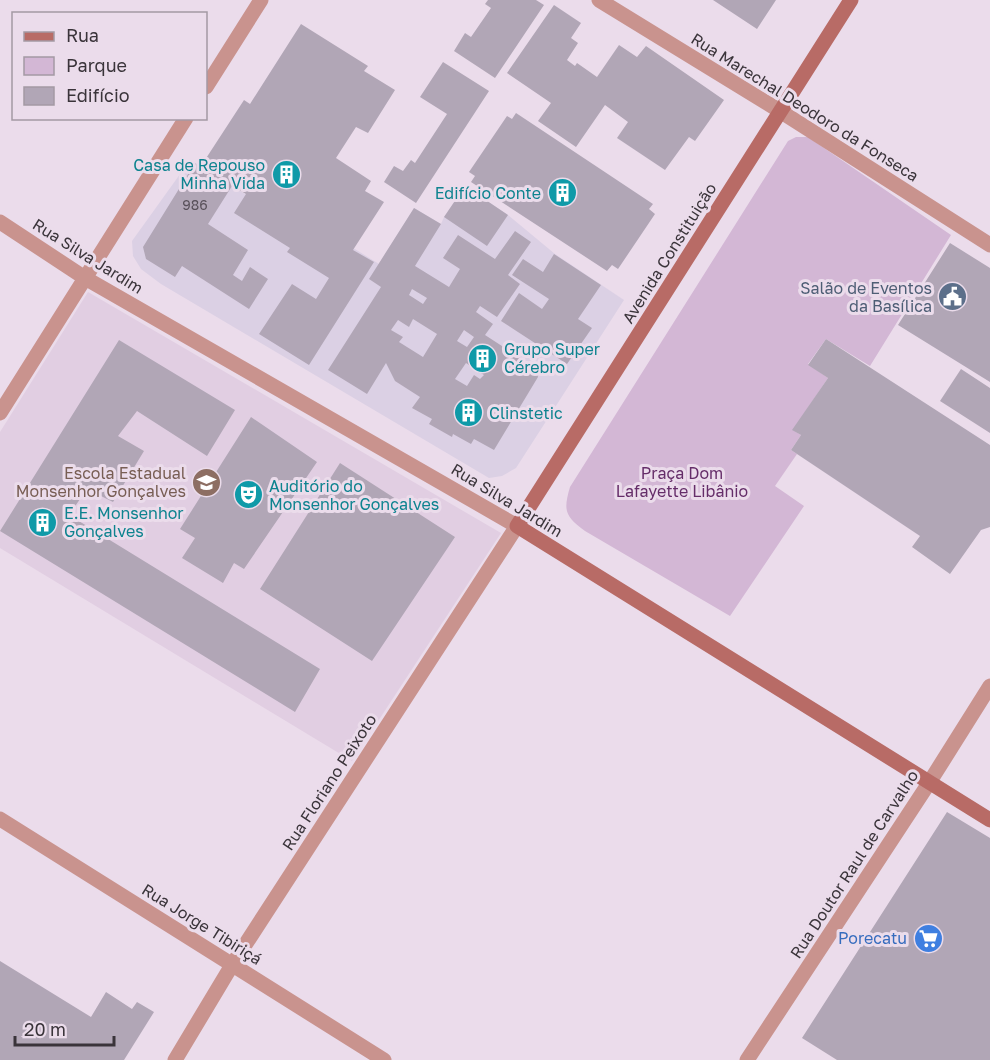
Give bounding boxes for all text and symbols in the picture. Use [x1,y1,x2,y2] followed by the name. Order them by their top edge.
[12,12,207,120] legend
[66,24,99,46] text: Rua
[688,28,922,186] street label: Rua Marechal Deodoro da Fonseca
[66,54,127,76] text: Parque
[66,84,130,106] text: Edifício
[133,155,265,193] place label: Casa de Repouso Minha Vida
[270,158,302,190] building icon: Casa de Repouso Minha Vida
[546,177,578,209] building icon: Edifício Conte
[618,179,720,327] street label: Avenida Constituição
[435,183,541,203] place label: Edifício Conte
[182,196,208,213] house number: 986
[29,214,147,298] street label: Rua Silva Jardim
[800,278,932,316] place label: Salão de Eventos da Basílica
[937,281,969,313] public building icon: Salão de Eventos da Basílica
[504,339,600,377] place label: Grupo Super Cérebro
[467,342,499,374] building icon: Grupo Super Cérebro
[452,397,484,429] building icon: Clinstetic
[489,403,563,423] place label: Clinstetic
[448,459,566,541] street label: Rua Silva Jardim
[16,463,186,501] place label: Escola Estadual Monsenhor Gonçalves
[616,463,748,501] park label: Praça Dom Lafayette Libânio
[191,466,223,498] school or university icon: Escola Estadual Monsenhor Gonçalves
[269,476,439,514] place label: Auditório do Monsenhor Gonçalves
[232,479,264,511] theatre icon: Auditório do Monsenhor Gonçalves
[64,503,184,541] place label: E.E. Monsenhor Gonçalves
[27,506,59,538] building icon: E.E. Monsenhor Gonçalves
[277,710,381,854] street label: Rua Floriano Peixoto
[786,766,922,962] street label: Rua Doutor Raul de Carvalho
[138,879,266,969] street label: Rua Jorge Tibiriçá
[912,922,944,954] supermarket icon: Porecatu
[838,928,907,948] place label: Porecatu
[15,1009,114,1047] scale bar
[24,1018,66,1040] text: 20 m

